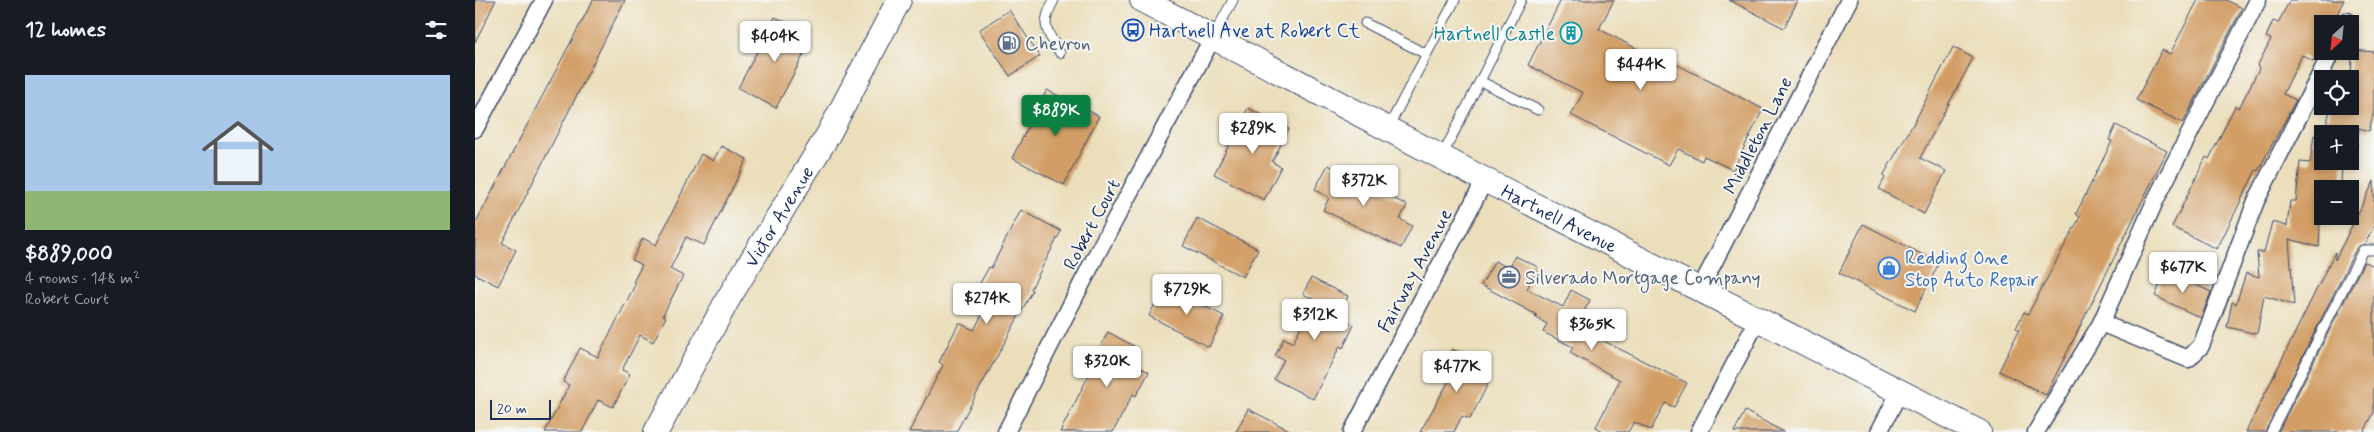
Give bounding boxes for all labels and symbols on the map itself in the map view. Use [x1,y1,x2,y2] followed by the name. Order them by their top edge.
[2314,15,2359,60] north arrow
[1121,18,1145,42] bus stop icon: Hartnell Ave at Robert Ct
[1149,19,1360,44] place label: Hartnell Ave at Robert Ct
[740,20,810,63] pin: $404K
[1559,21,1583,45] building icon: Hartnell Castle
[1434,22,1555,47] place label: Hartnell Castle
[997,31,1021,55] fuel station icon: Chevron
[1025,32,1090,57] place label: Chevron
[1606,48,1676,91] pin: $444K
[1718,73,1799,199] street label: Middleton Lane
[1021,94,1091,137] pin: $889K
[1218,112,1288,155] pin: $289K
[739,162,820,273] street label: Victor Avenue
[1329,164,1399,207] pin: $372K
[1058,175,1127,275] street label: Robert Court
[1496,179,1621,259] street label: Hartnell Avenue
[1372,204,1459,338] street label: Fairway Avenue
[1905,246,2039,293] place label: Redding One Stop Auto Repair
[2148,252,2218,294] pin: $677K
[1877,256,1901,280] shop icon: Redding One Stop Auto Repair
[1497,265,1521,289] office icon: Silverado Mortgage Company
[1525,266,1761,293] place label: Silverado Mortgage Company
[1152,274,1222,316] pin: $729K
[952,282,1022,325] pin: $274K
[1280,298,1350,341] pin: $312K
[1557,308,1627,351] pin: $365K
[1072,346,1142,388] pin: $320K
[1422,350,1492,393] pin: $477K
[490,397,551,420] scale bar

